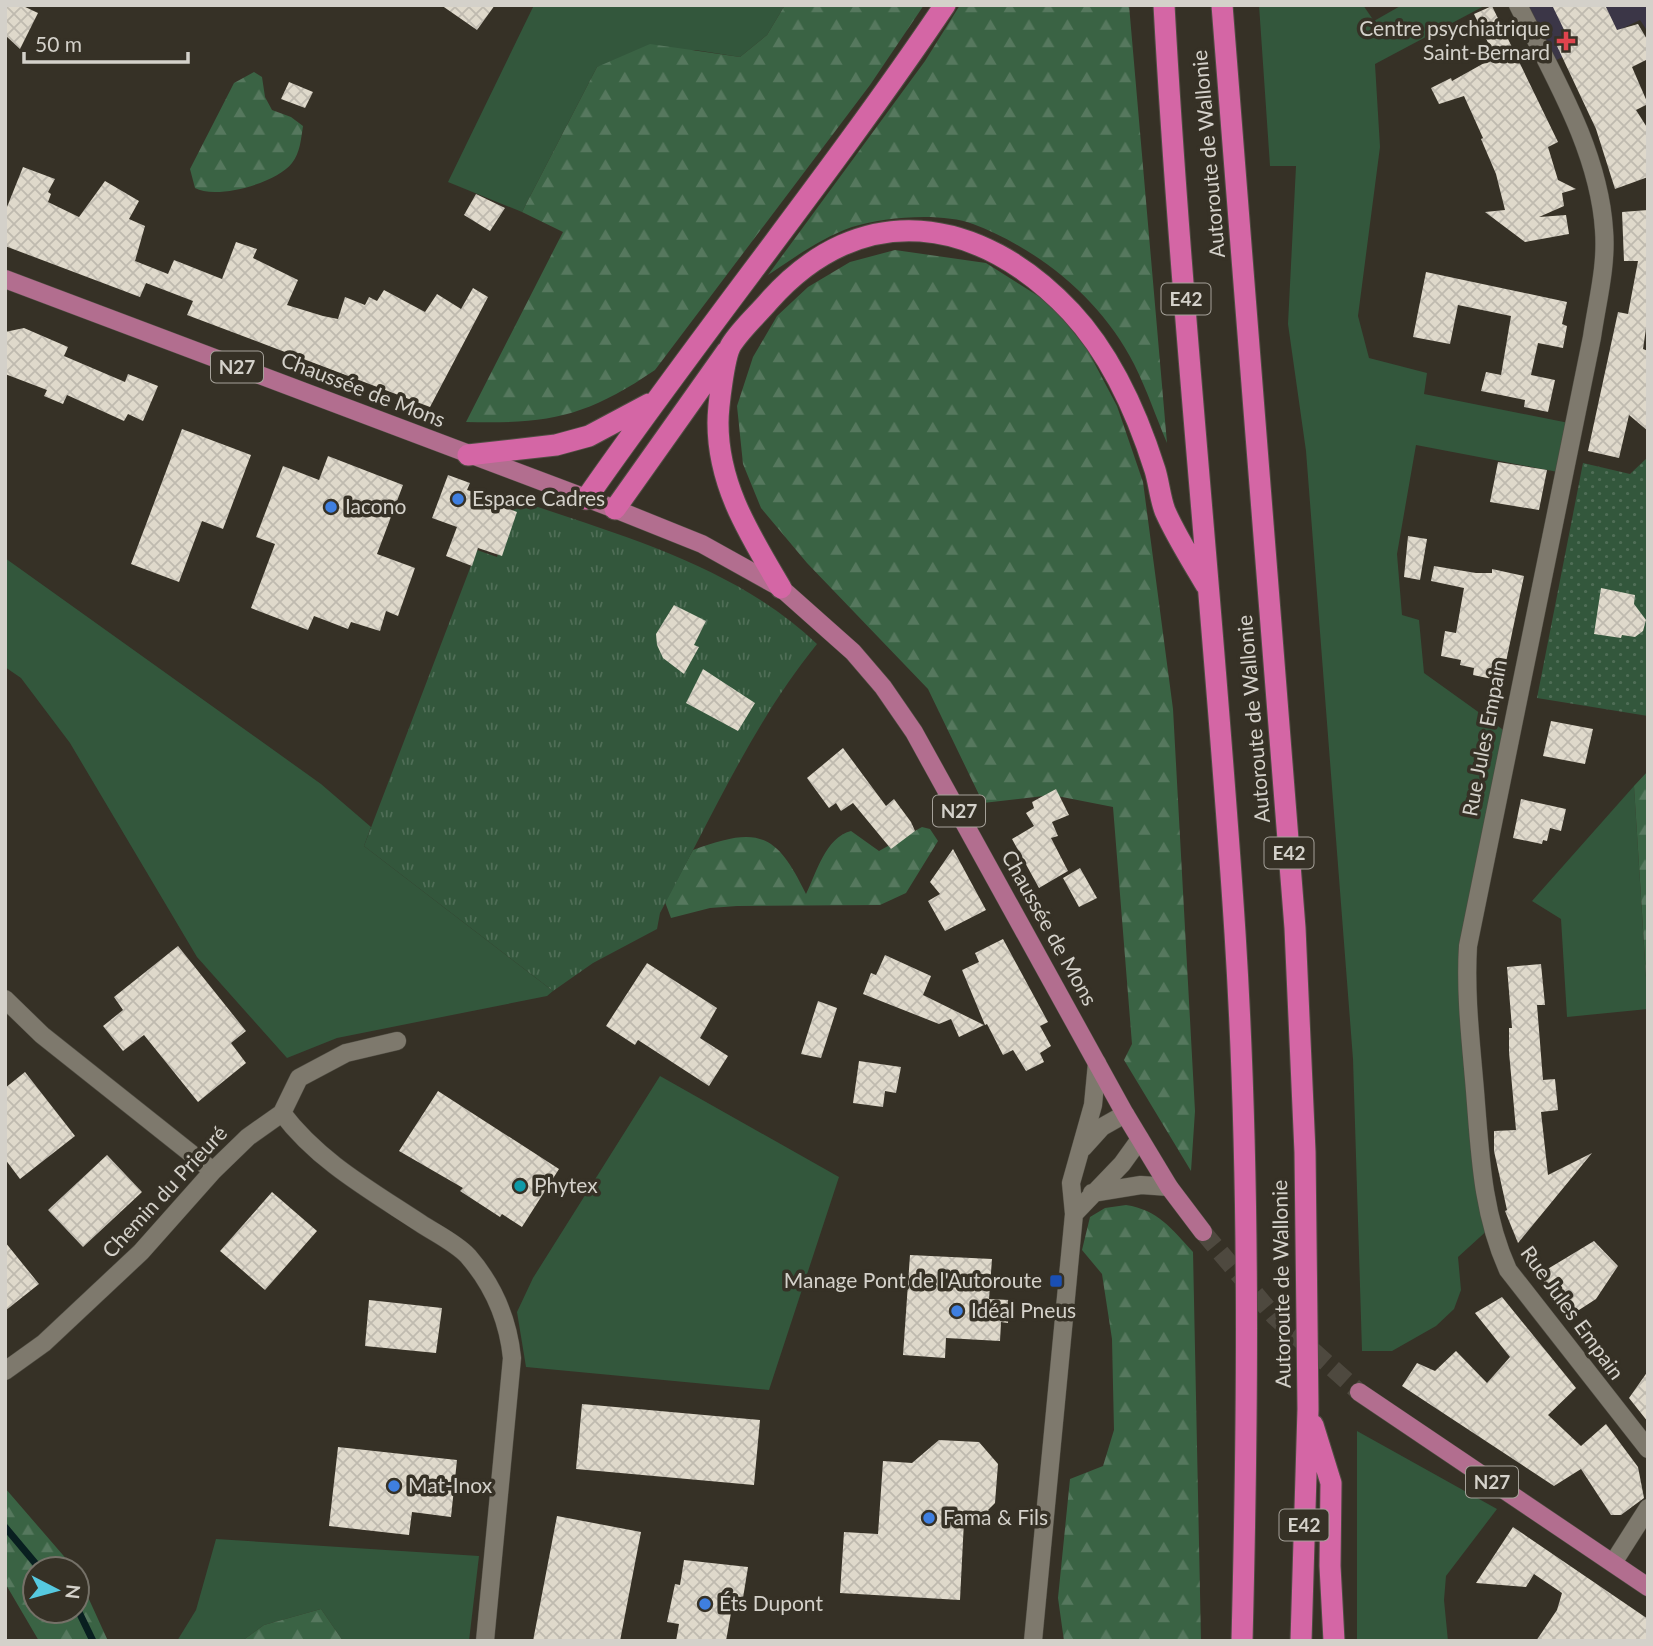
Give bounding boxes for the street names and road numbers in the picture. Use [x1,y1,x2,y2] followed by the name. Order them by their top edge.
[1186,49,1229,259] street label: Autoroute de Wallonie
[1162,284,1210,314] road number: E42
[278,346,449,431] street label: Chaussée de Mons
[211,352,263,382] road number: N27
[1231,614,1274,824] street label: Autoroute de Wallonie
[1456,657,1511,818] street label: Rue Jules Empain
[933,796,985,826] road number: N27
[1264,838,1314,868] road number: E42
[997,845,1103,1009] street label: Chaussée de Mons
[96,1120,231,1262] street label: Chemin du Prieuré
[1266,1180,1295,1388] street label: Autoroute de Wallonie
[1516,1240,1630,1384] street label: Rue Jules Empain
[1466,1466,1518,1498] road number: N27
[1280,1510,1328,1540] road number: E42

